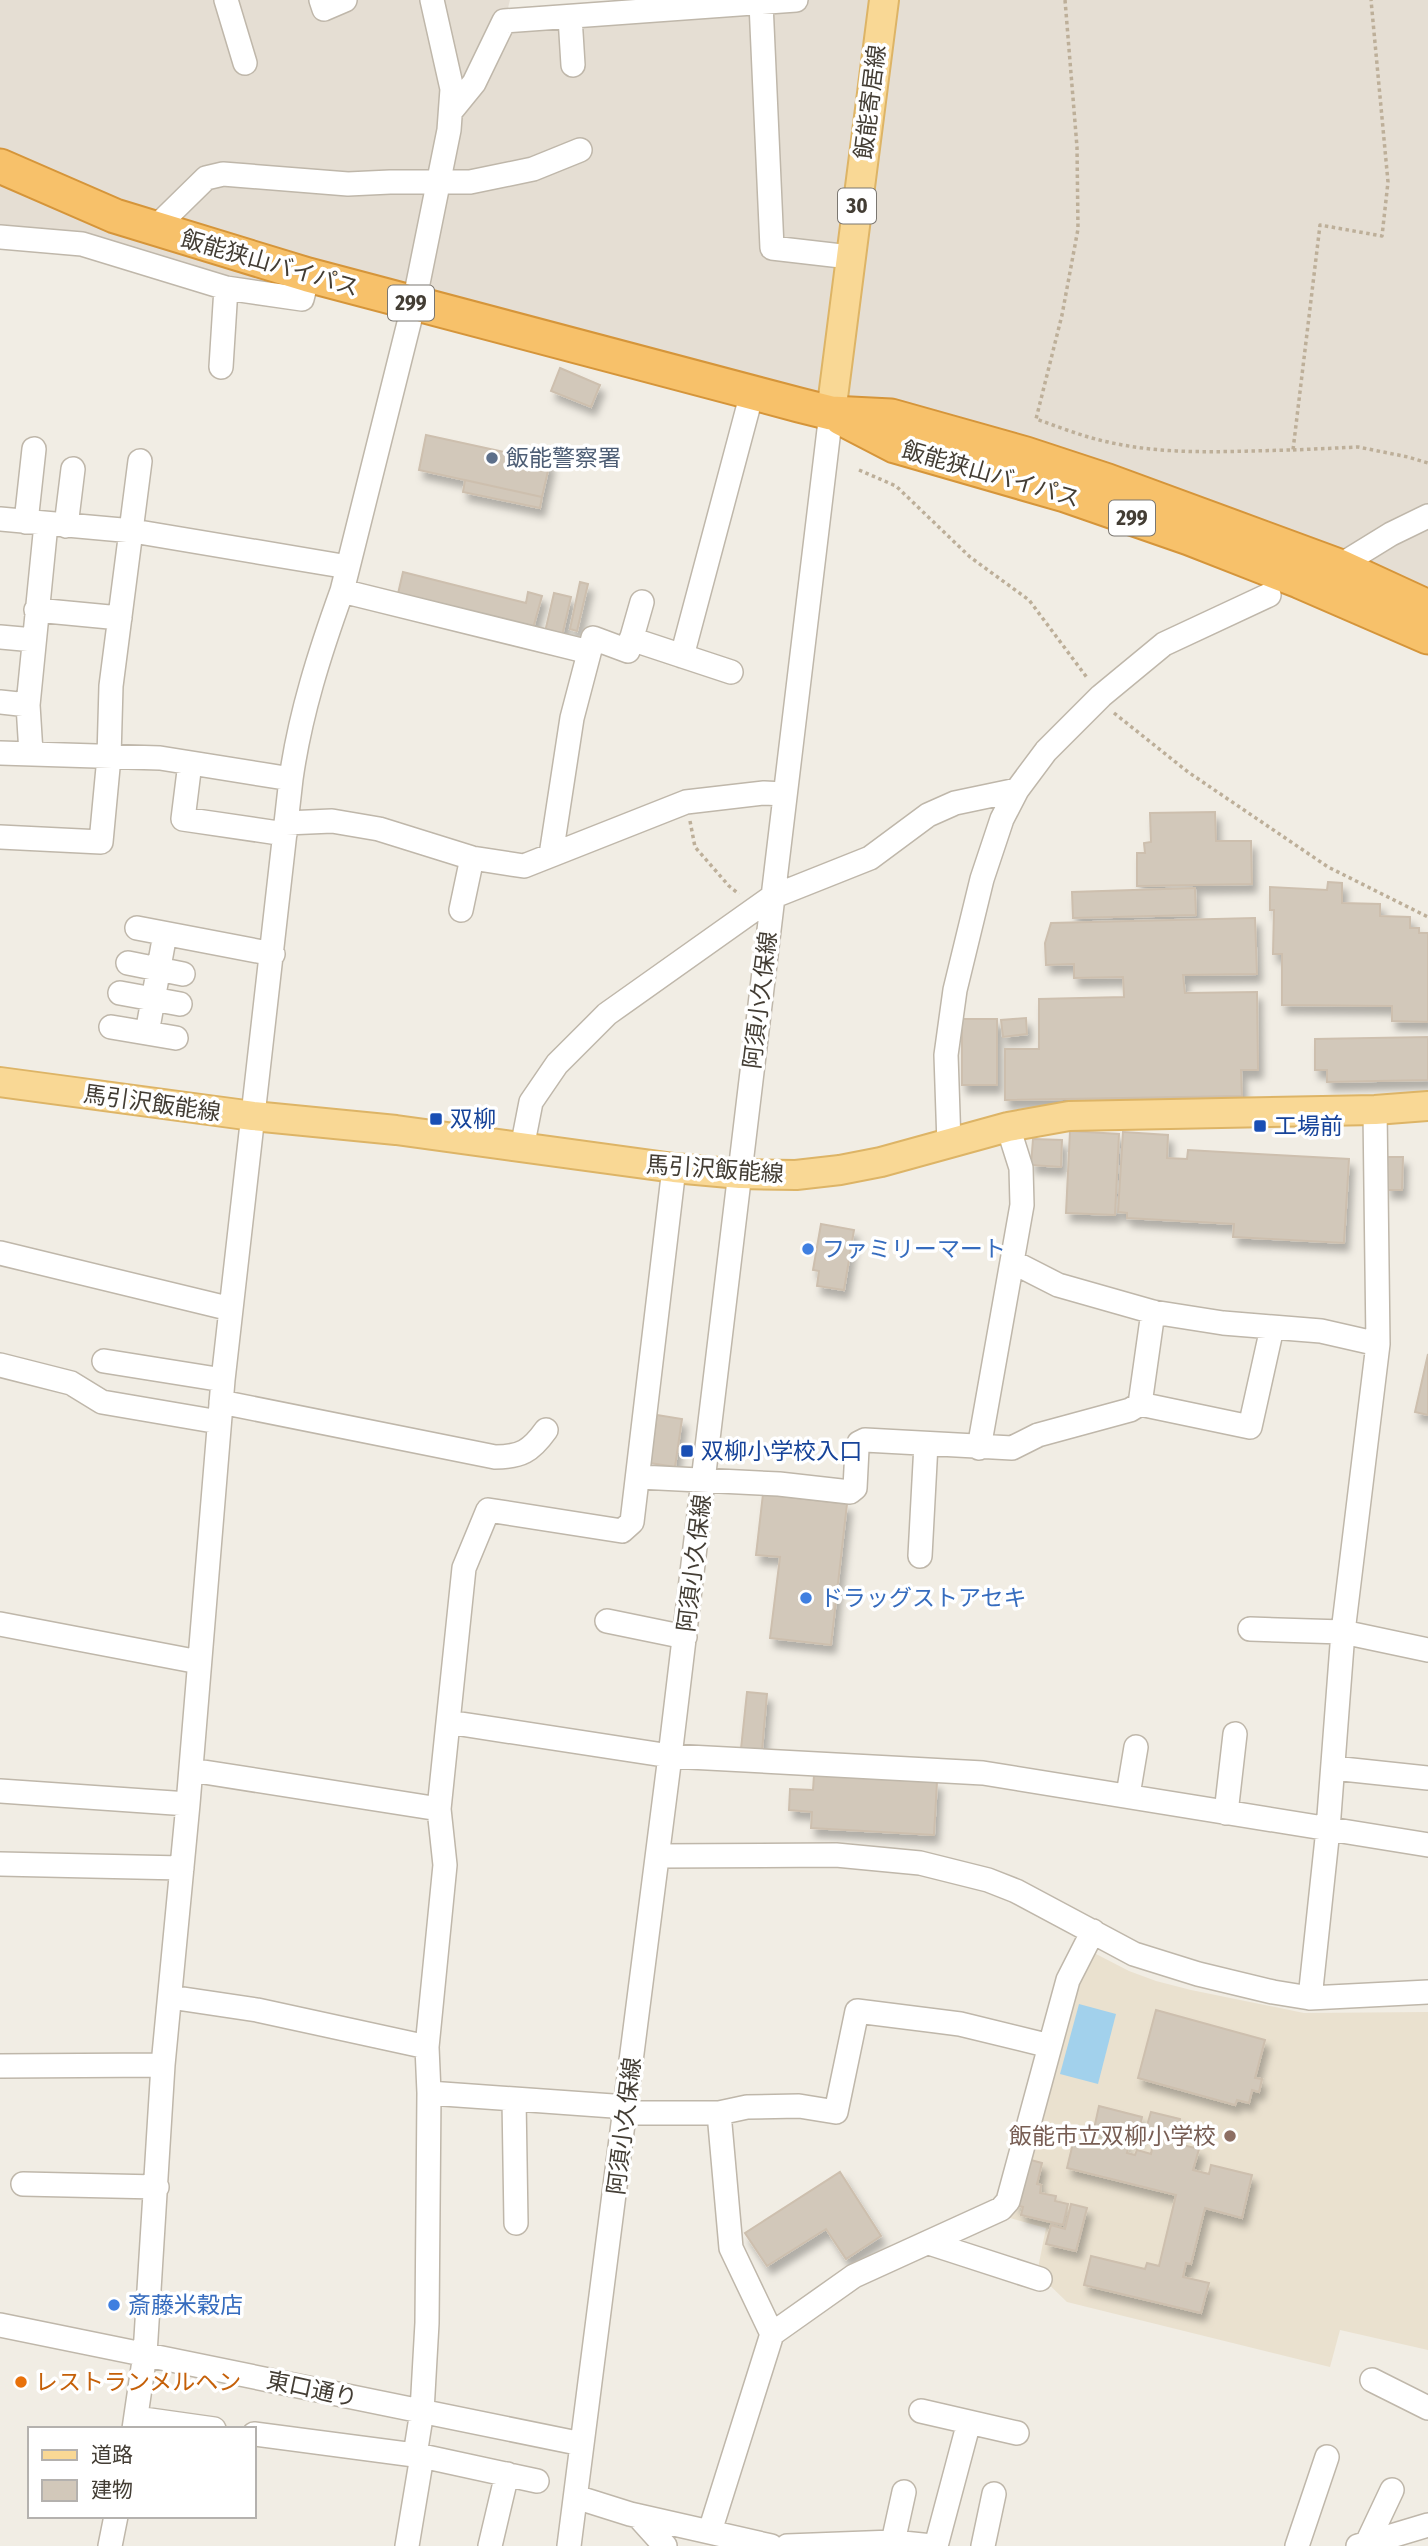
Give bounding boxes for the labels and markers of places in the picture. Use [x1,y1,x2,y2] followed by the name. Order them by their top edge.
[506,444,621,472] place label: 飯能警察署
[484,450,500,466] marker: 飯能警察署
[450,1105,496,1133] place label: 双柳
[428,1111,444,1127] marker: 双柳
[1274,1112,1343,1140] place label: 工場前
[1252,1118,1268,1134] marker: 工場前
[822,1235,1006,1263] place label: ファミリーマート
[800,1241,816,1257] marker: ファミリーマート
[701,1437,862,1465] place label: 双柳小学校入口
[679,1443,695,1459] marker: 双柳小学校入口
[820,1584,1027,1612] place label: ドラッグストアセキ
[798,1590,814,1606] marker: ドラッグストアセキ
[1009,2122,1216,2150] place label: 飯能市立双柳小学校
[1222,2128,1238,2144] marker: 飯能市立双柳小学校
[128,2291,243,2319] place label: 斎藤米穀店
[106,2297,122,2313] marker: 斎藤米穀店
[35,2368,241,2396] place label: レストランメルヘン
[13,2374,29,2390] marker: レストランメルヘン

